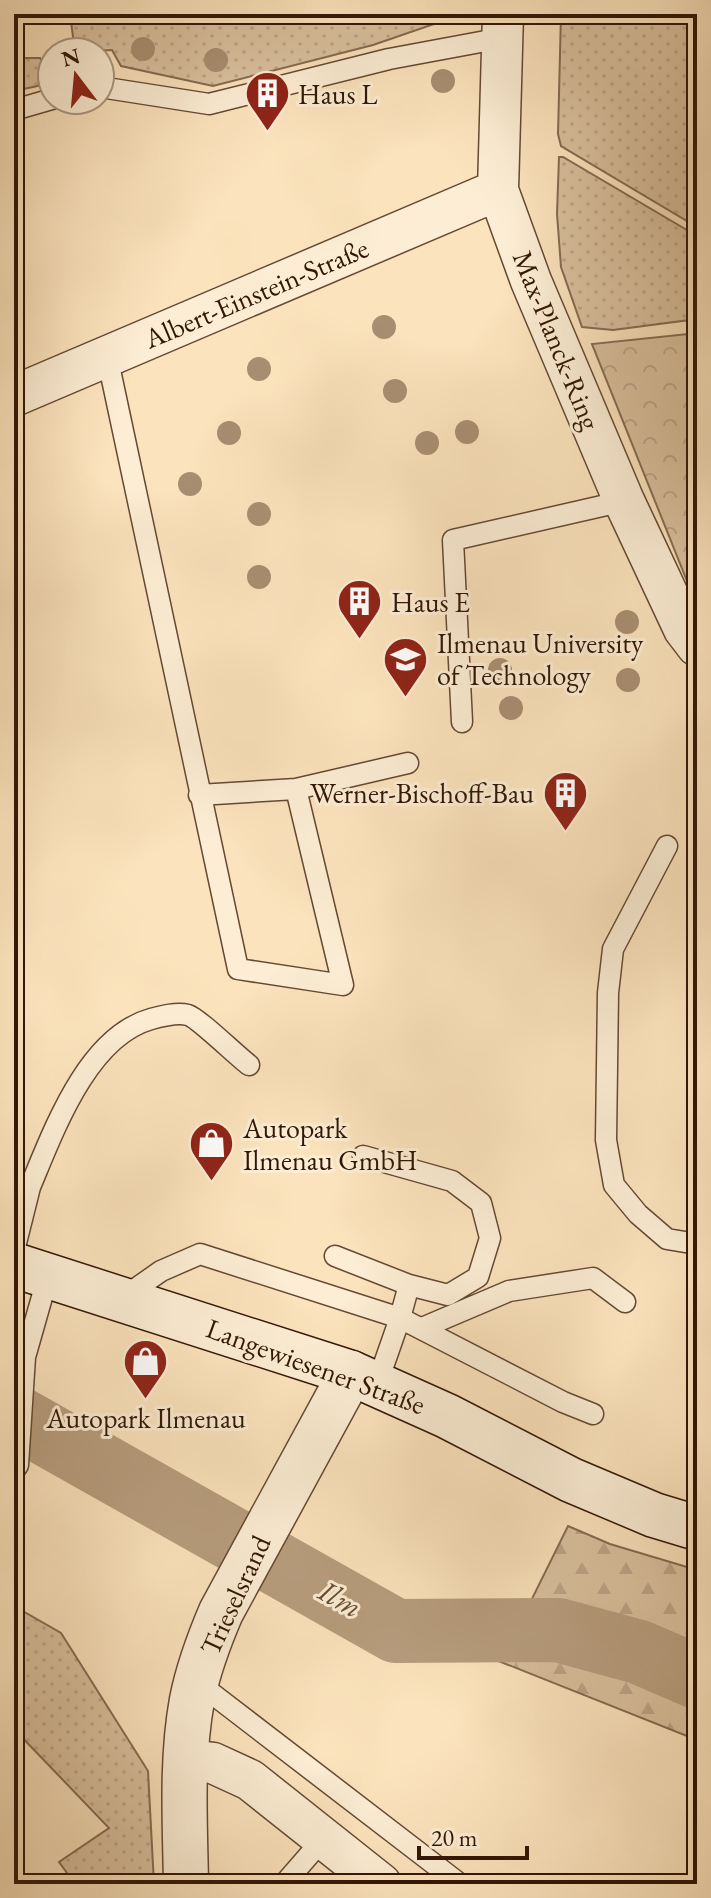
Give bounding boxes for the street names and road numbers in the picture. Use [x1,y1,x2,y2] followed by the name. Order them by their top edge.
[138,229,374,357] street label: Albert-Einstein-Straße
[505,245,610,435] street label: Max-Planck-Ring
[202,1310,430,1422] street label: Langewiesener Straße
[192,1529,279,1661] street label: Trieselsrand

